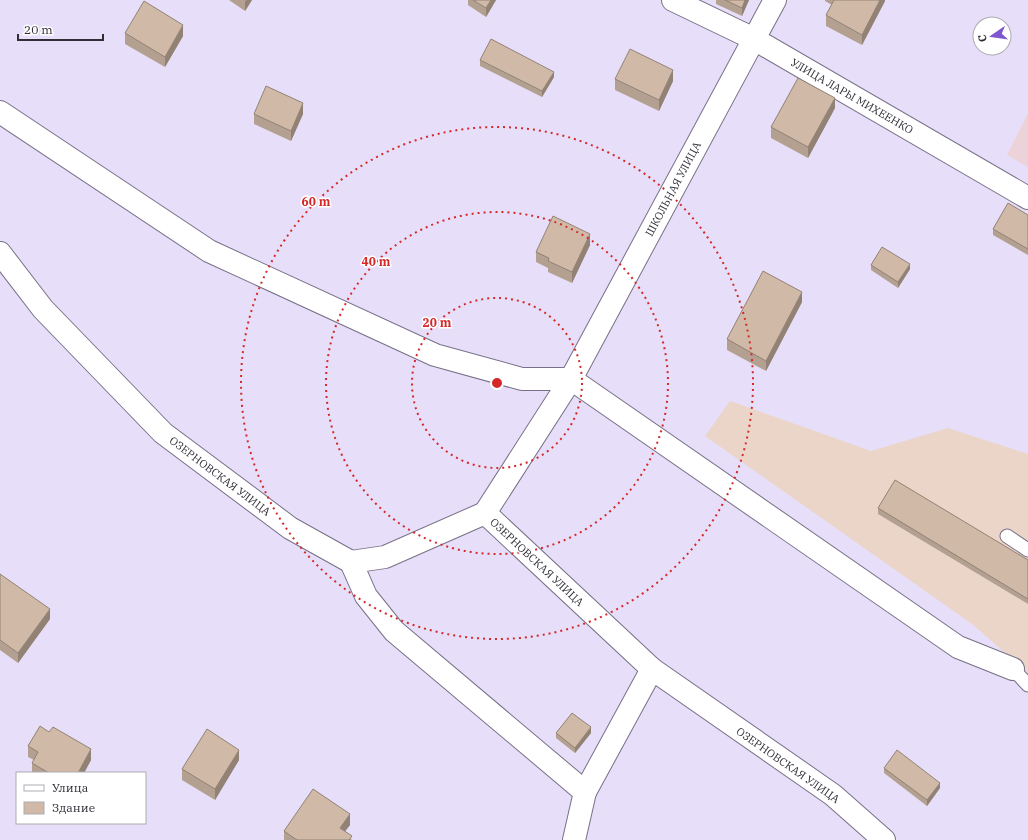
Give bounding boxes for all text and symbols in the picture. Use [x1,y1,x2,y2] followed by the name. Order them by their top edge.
[18,16,103,42] scale bar
[972,16,1012,56] north arrow
[24,22,53,37] text: 20 m
[975,33,990,43] text: С
[788,55,916,137] street label: УЛИЦА ЛАРЫ МИХЕЕНКО
[642,139,704,239] street label: ШКОЛЬНАЯ УЛИЦА
[302,194,331,209] text: 60 m
[362,254,391,269] text: 40 m
[423,315,452,330] text: 20 m
[490,376,504,390] centre of rings
[167,433,274,519] street label: ОЗЕРНОВСКАЯ УЛИЦА
[487,515,587,609] street label: ОЗЕРНОВСКАЯ УЛИЦА
[734,724,843,806] street label: ОЗЕРНОВСКАЯ УЛИЦА
[16,772,146,824] legend
[52,780,89,795] text: Улица
[52,800,95,815] text: Здание

